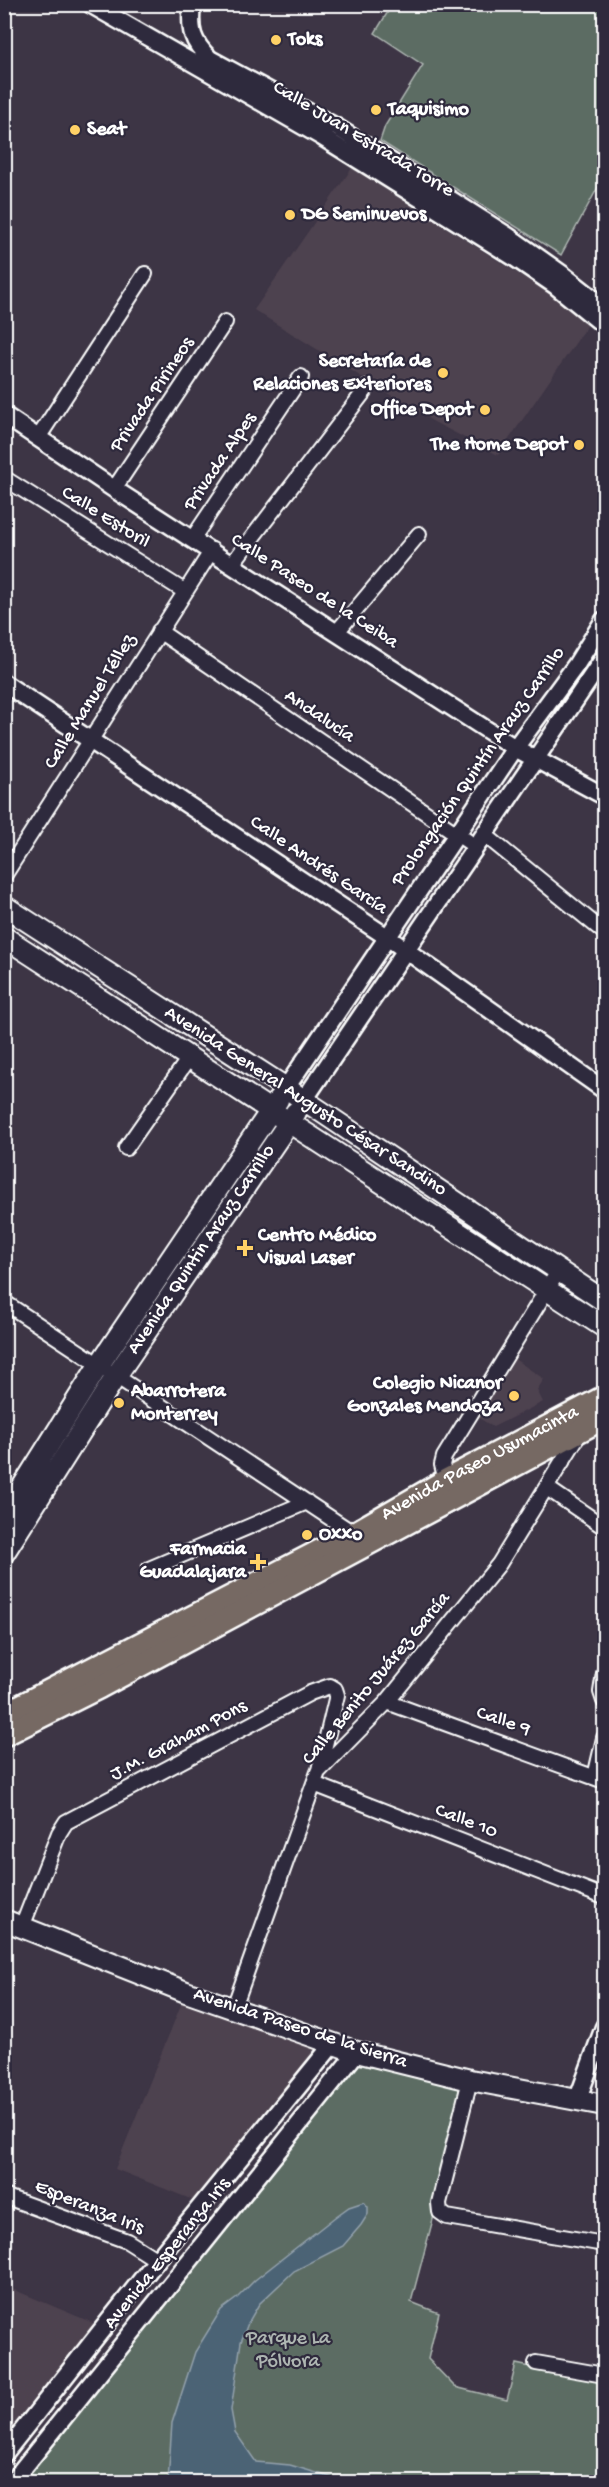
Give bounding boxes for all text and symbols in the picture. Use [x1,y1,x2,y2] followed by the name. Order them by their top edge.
[286,29,324,52] place label: Toks
[269,33,283,47] marker: Toks
[268,77,458,204] street label: Calle Juan Estrada Torre
[386,99,469,122] place label: Taquisimo
[369,103,383,117] marker: Taquisimo
[87,119,128,142] place label: Seat
[68,123,82,137] marker: Seat
[300,204,428,227] place label: DG Seminuevos
[283,208,297,222] marker: DG Seminuevos
[105,332,200,458] street label: Privada Pirineos
[252,351,433,397] place label: Secretaría de Relaciones Exteriores
[436,366,450,380] marker: Secretaría de Relaciones Exteriores
[371,398,475,422] place label: Office Depot
[478,403,492,417] marker: Office Depot
[179,408,263,516] street label: Privada Alpes
[429,434,569,457] place label: The Home Depot
[572,438,586,452] marker: The Home Depot
[57,482,153,554] street label: Calle Estoril
[226,529,403,655] street label: Calle Paseo de la Ceiba
[40,629,142,774] street label: Calle Manuel Téllez
[387,643,571,892] street label: Prolongación Quintín Arauz Carrillo
[279,685,359,749] street label: Andalucía
[245,811,392,921] street label: Calle Andrés García
[159,1002,451,1202] street label: Avenida General Augusto César Sandino
[123,1141,281,1359] street label: Avenida Quintin Arauz Carrillo
[257,1225,377,1271] place label: Centro Médico Visual Laser
[236,1239,254,1257] marker: Centro Médico Visual Laser
[347,1373,504,1419] place label: Colegio Nicanor Gonzales Mendoza
[130,1381,227,1427] place label: Abarrotera Monterrey
[507,1389,521,1403] marker: Colegio Nicanor Gonzales Mendoza
[112,1396,126,1410] marker: Abarrotera Monterrey
[377,1400,583,1526] street label: Avenida Paseo Usumacinta
[319,1524,363,1547] place label: Oxxo
[300,1528,314,1542] marker: Oxxo
[139,1539,247,1585] place label: Farmacia Guadalajara
[251,1555,265,1569] marker: Farmacia Guadalajara
[298,1587,457,1770] street label: Calle Benito Juárez García
[107,1695,252,1787] street label: J.M. Graham Pons
[473,1702,533,1742] street label: Calle 9
[431,1800,501,1844] street label: Calle 10
[190,1984,411,2075] street label: Avenida Paseo de la Sierra
[100,2173,237,2334] street label: Avenida Esperanza Iris
[31,2176,148,2241] street label: Esperanza Iris
[245,2328,331,2374] park label: Parque La Pólvora

